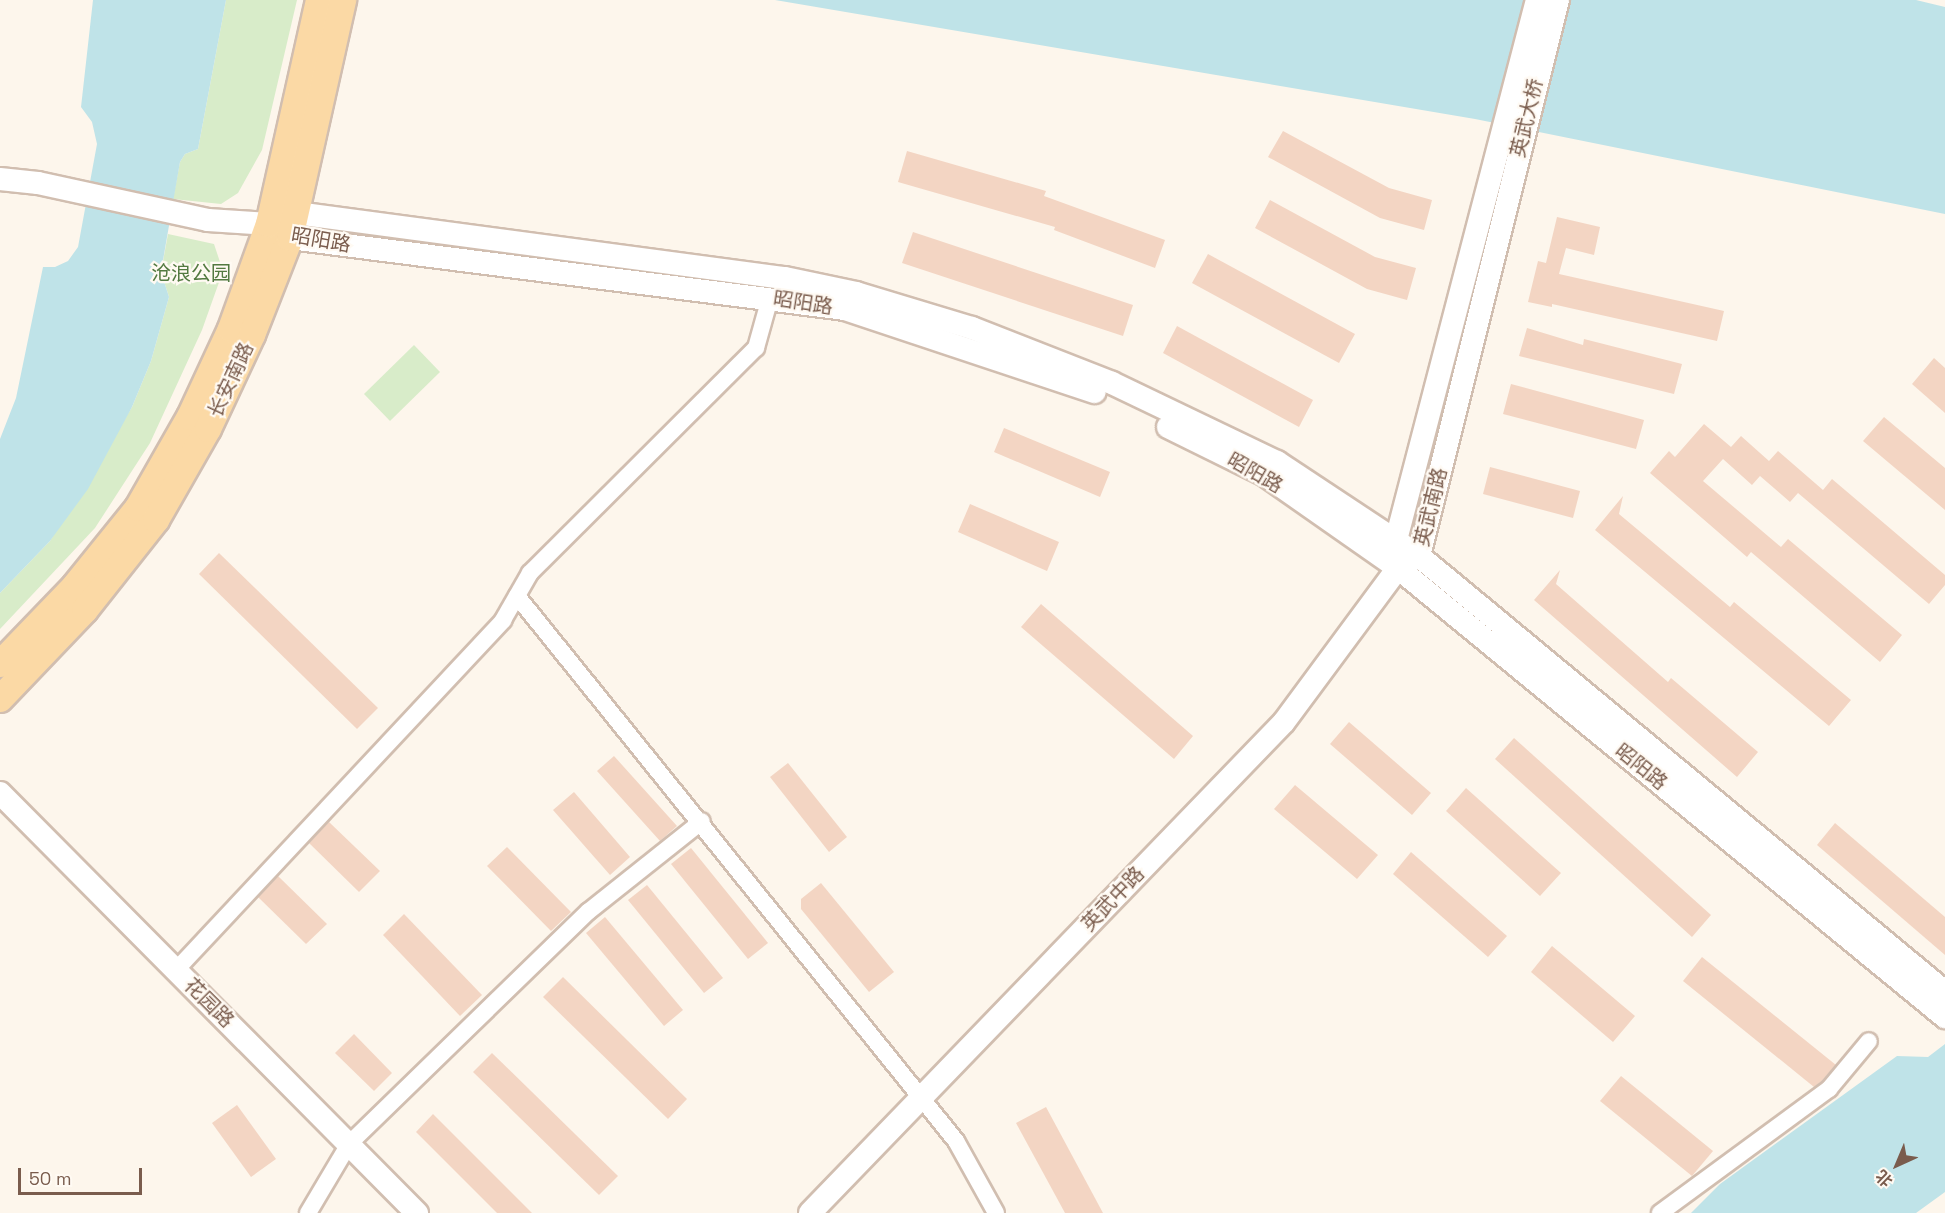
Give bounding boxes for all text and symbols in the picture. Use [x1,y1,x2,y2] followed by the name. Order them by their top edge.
[1506,76,1548,160] street label: 英武大桥
[289,223,353,257] street label: 昭阳路
[151,261,231,285] park label: 沧浪公园
[771,286,835,320] street label: 昭阳路
[203,339,259,421] street label: 长安南路
[1223,448,1287,498] street label: 昭阳路
[1410,465,1452,549] street label: 英武南路
[1610,739,1672,795] street label: 昭阳路
[1077,862,1149,936] street label: 英武中路
[179,973,239,1033] street label: 花园路
[1867,1135,1927,1195] north arrow
[21,1156,146,1194] scale bar
[1871,1165,1897,1191] text: 北
[29,1167,71,1190] text: 50 m

